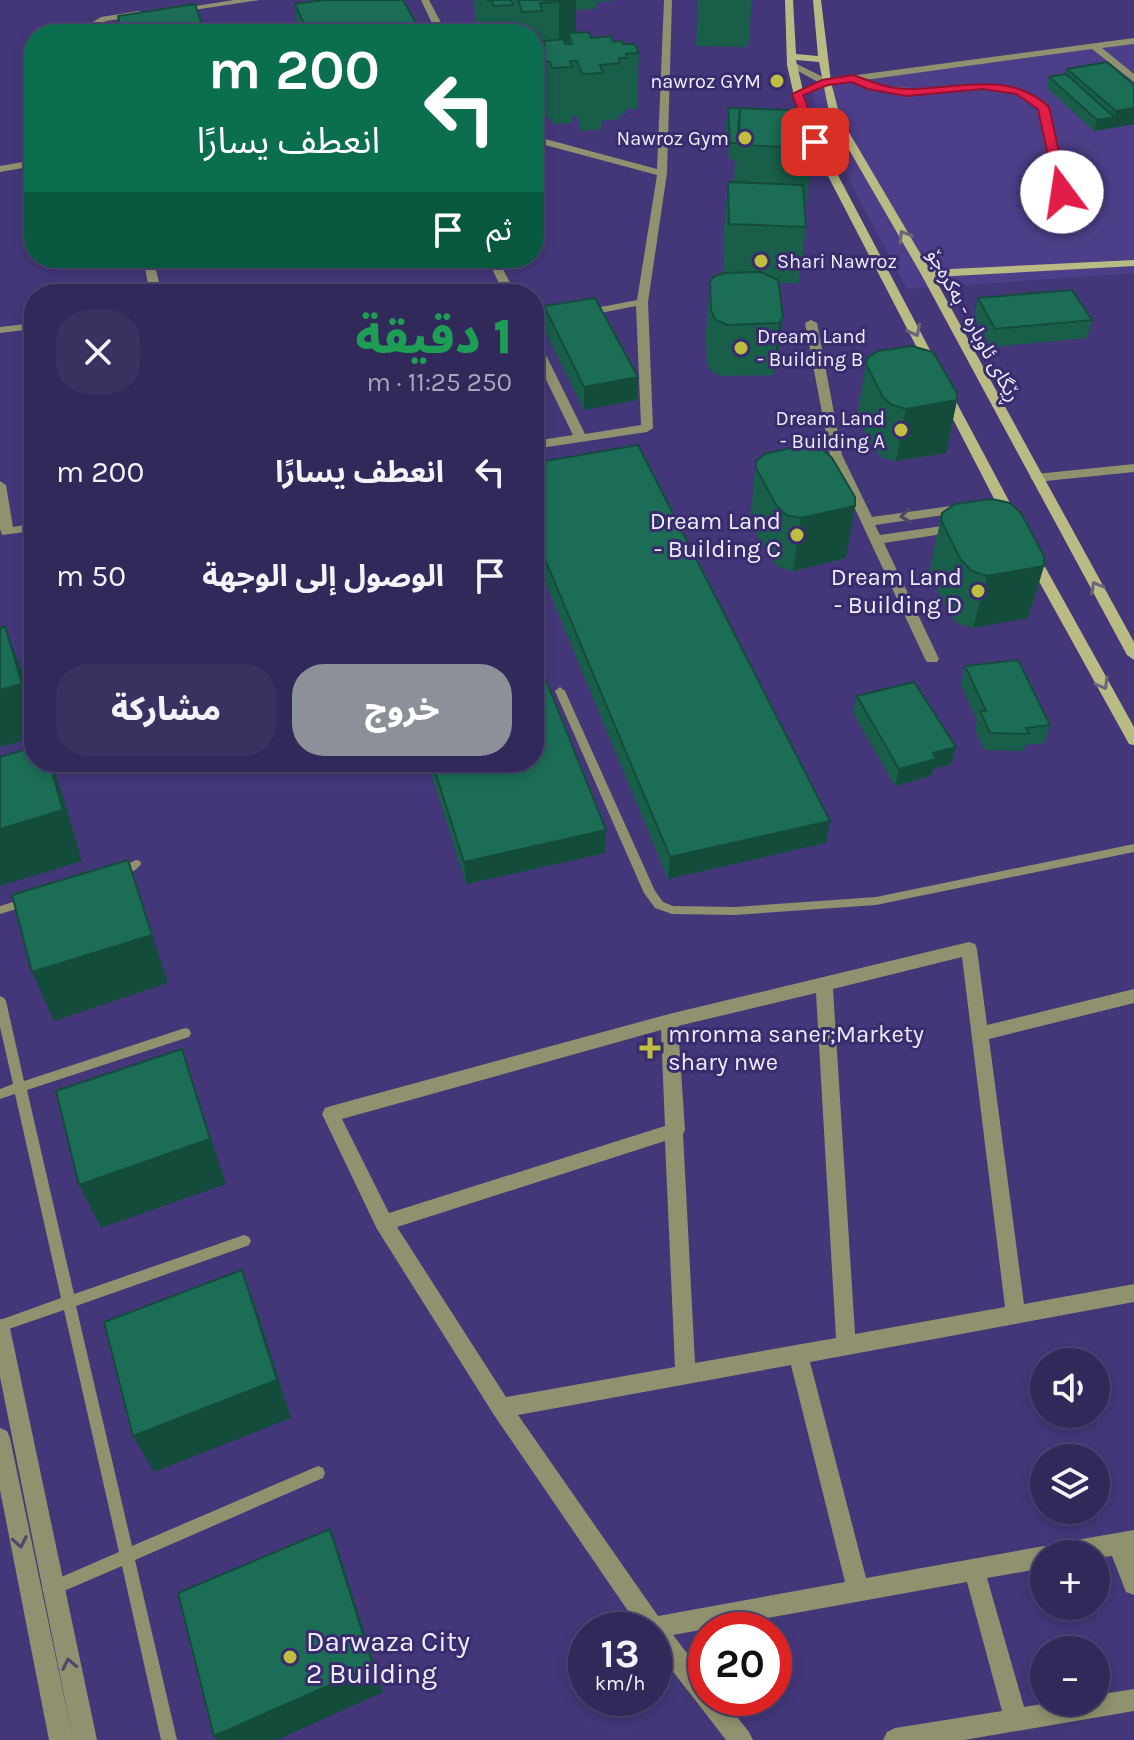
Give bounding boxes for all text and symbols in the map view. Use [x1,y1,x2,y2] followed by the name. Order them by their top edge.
[208,37,380,102] text: 200 m
[408,56,512,160] icon: left
[650,70,761,93] place label: nawroz GYM
[768,72,786,90] marker: nawroz GYM
[781,108,849,176] pin
[197,120,380,162] text: انعطف يسارًا
[793,120,837,164] icon: arrive
[617,127,729,150] place label: Nawroz Gym
[736,129,754,147] marker: Nawroz Gym
[1020,150,1104,234] position arrow
[426,208,470,252] icon: arrive
[486,212,512,248] text: ثم
[899,230,914,245] one-way arrow
[917,245,1025,408] street label: ڕێگای ئاوبارە - بەکرەجۆ
[777,250,897,273] place label: Shari Nawroz
[752,252,770,270] marker: Shari Nawroz
[355,309,512,365] text: 1 دقيقة
[56,310,140,394] button: close
[905,322,920,337] one-way arrow
[757,325,866,371] place label: Dream Land - Building B
[732,339,750,357] marker: Dream Land - Building B
[366,367,512,398] text: 250 m · 11:25
[776,407,885,453] place label: Dream Land - Building A
[892,421,910,439] marker: Dream Land - Building A
[468,450,512,494] icon: left
[56,454,144,490] text: 200 m
[275,454,444,490] text: انعطف يسارًا
[650,507,781,563] place label: Dream Land - Building C
[899,507,913,524] one-way arrow
[788,526,806,544] marker: Dream Land - Building C
[468,554,512,598] icon: arrive
[56,558,126,594] text: 50 m
[202,558,444,594] text: الوصول إلى الوجهة
[831,563,962,619] place label: Dream Land - Building D
[1090,581,1106,596] one-way arrow
[969,582,987,600] marker: Dream Land - Building D
[56,664,276,756] button: مشاركة
[292,664,512,756] button: خروج
[1093,675,1109,689] one-way arrow
[668,1020,924,1076] place label: mronma saner;Markety shary nwe
[639,1037,661,1059] marker: mronma saner;Markety shary nwe
[1030,1348,1110,1716] map controls
[1030,1348,1110,1428] button: sound
[1030,1444,1110,1524] button: layers
[11,1535,28,1548] one-way arrow
[1030,1540,1110,1620] button: +
[688,1612,792,1716] speed limit sign: 20
[306,1625,470,1690] place label: Darwaza City 2 Building
[600,1630,640,1677] text: 13
[1030,1636,1110,1716] button: −
[281,1648,299,1666] marker: Darwaza City 2 Building
[61,1657,78,1671] one-way arrow
[595,1672,645,1695] text: km/h

